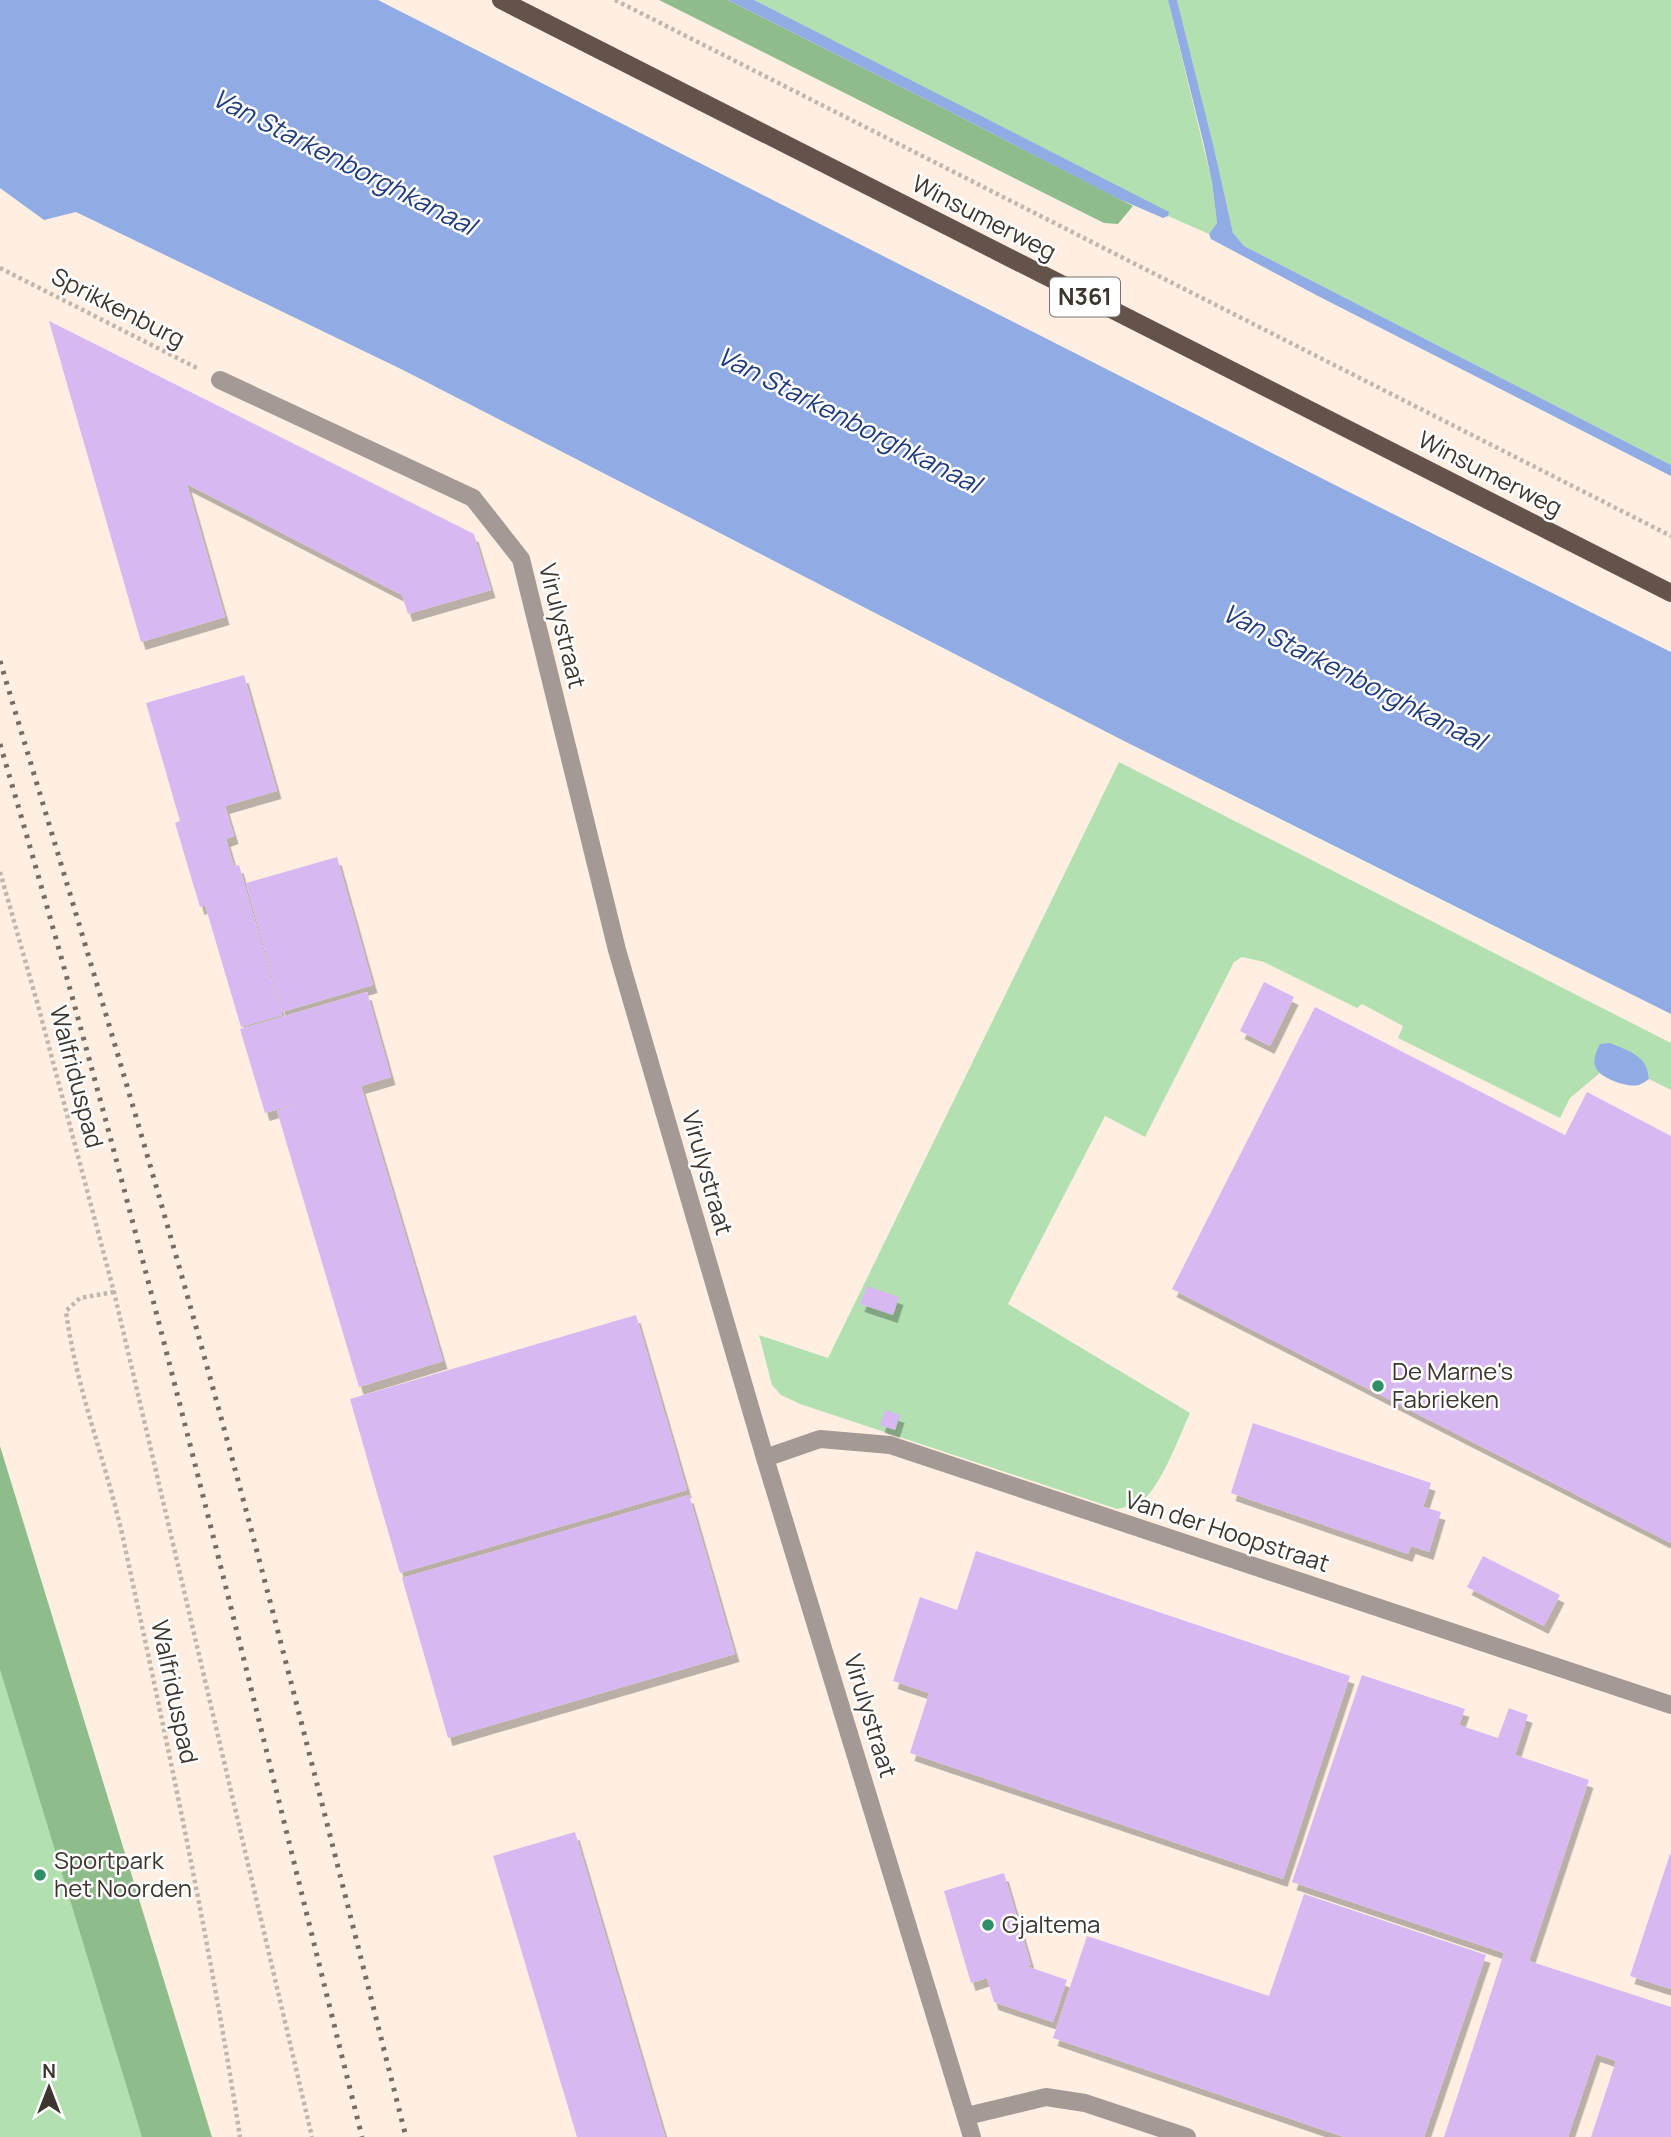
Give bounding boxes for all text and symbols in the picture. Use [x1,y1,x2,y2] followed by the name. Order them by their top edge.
[207,79,485,245] water label: Van Starkenborghkanaal
[907,166,1062,267] street label: Winsumerweg
[46,259,191,354] street label: Sprikkenburg
[1050,278,1120,316] road number: N361
[712,337,990,503] water label: Van Starkenborghkanaal
[1413,422,1568,523] street label: Winsumerweg
[532,560,595,691] street label: Virulystraat
[1217,594,1495,760] water label: Van Starkenborghkanaal
[43,1002,112,1151] street label: Walfriduspad
[675,1107,742,1238] street label: Virulystraat
[1392,1354,1513,1415] place label: De Marne's Fabrieken
[1370,1378,1386,1394] marker: De Marne's Fabrieken
[1121,1482,1334,1579] street label: Van der Hoopstraat
[144,1617,207,1766] street label: Walfriduspad
[837,1650,906,1781] street label: Virulystraat
[54,1843,192,1904] place label: Sportpark het Noorden
[32,1867,48,1883] marker: Sportpark het Noorden
[1002,1907,1100,1940] place label: Gjaltema
[980,1917,996,1933] marker: Gjaltema
[14,2053,84,2123] north arrow
[42,2058,56,2084] text: N

